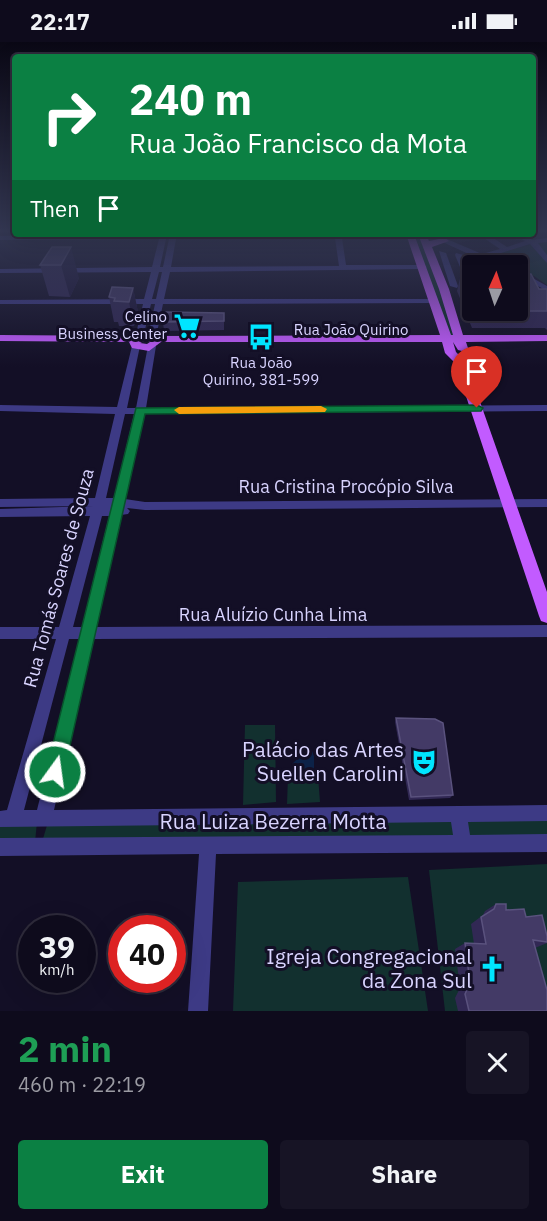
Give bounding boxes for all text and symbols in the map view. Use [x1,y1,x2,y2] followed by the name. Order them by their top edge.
[30,7,90,36] text: 22:17
[129,72,252,127] text: 240 m
[30,78,108,156] icon: right
[129,125,467,160] text: Rua João Francisco da Mota
[92,192,125,225] icon: arrive
[30,194,80,223] text: Then
[462,255,528,321] north arrow
[462,255,528,321] map controls
[58,307,167,343] place label: Celino Business Center
[172,311,202,341] supermarket icon: Celino Business Center
[294,320,408,339] street label: Rua João Quirino
[246,322,276,352] bus stop icon: Rua João Quirino, 381-599
[451,346,502,408] pin
[203,353,319,389] place label: Rua João Quirino, 381-599
[460,355,493,388] icon: arrive
[18,465,99,690] street label: Rua Tomás Soares de Souza
[238,475,454,498] street label: Rua Cristina Procópio Silva
[179,603,368,626] street label: Rua Aluízio Cunha Lima
[242,735,404,787] place label: Palácio das Artes Suellen Carolini
[23,740,87,804] position arrow
[409,747,439,777] theatre icon: Palácio das Artes Suellen Carolini
[159,807,387,835] street label: Rua Luiza Bezerra Motta
[108,915,186,993] speed limit sign: 40
[39,927,75,966] text: 39
[266,942,472,994] place label: Igreja Congregacional da Zona Sul
[477,954,507,984] church icon: Igreja Congregacional da Zona Sul
[39,960,75,979] text: km/h
[18,1025,112,1072] text: 2 min
[466,1031,529,1094] button: close
[18,1071,146,1098] text: 460 m · 22:19
[18,1140,268,1209] button: Exit
[280,1140,529,1209] button: Share

